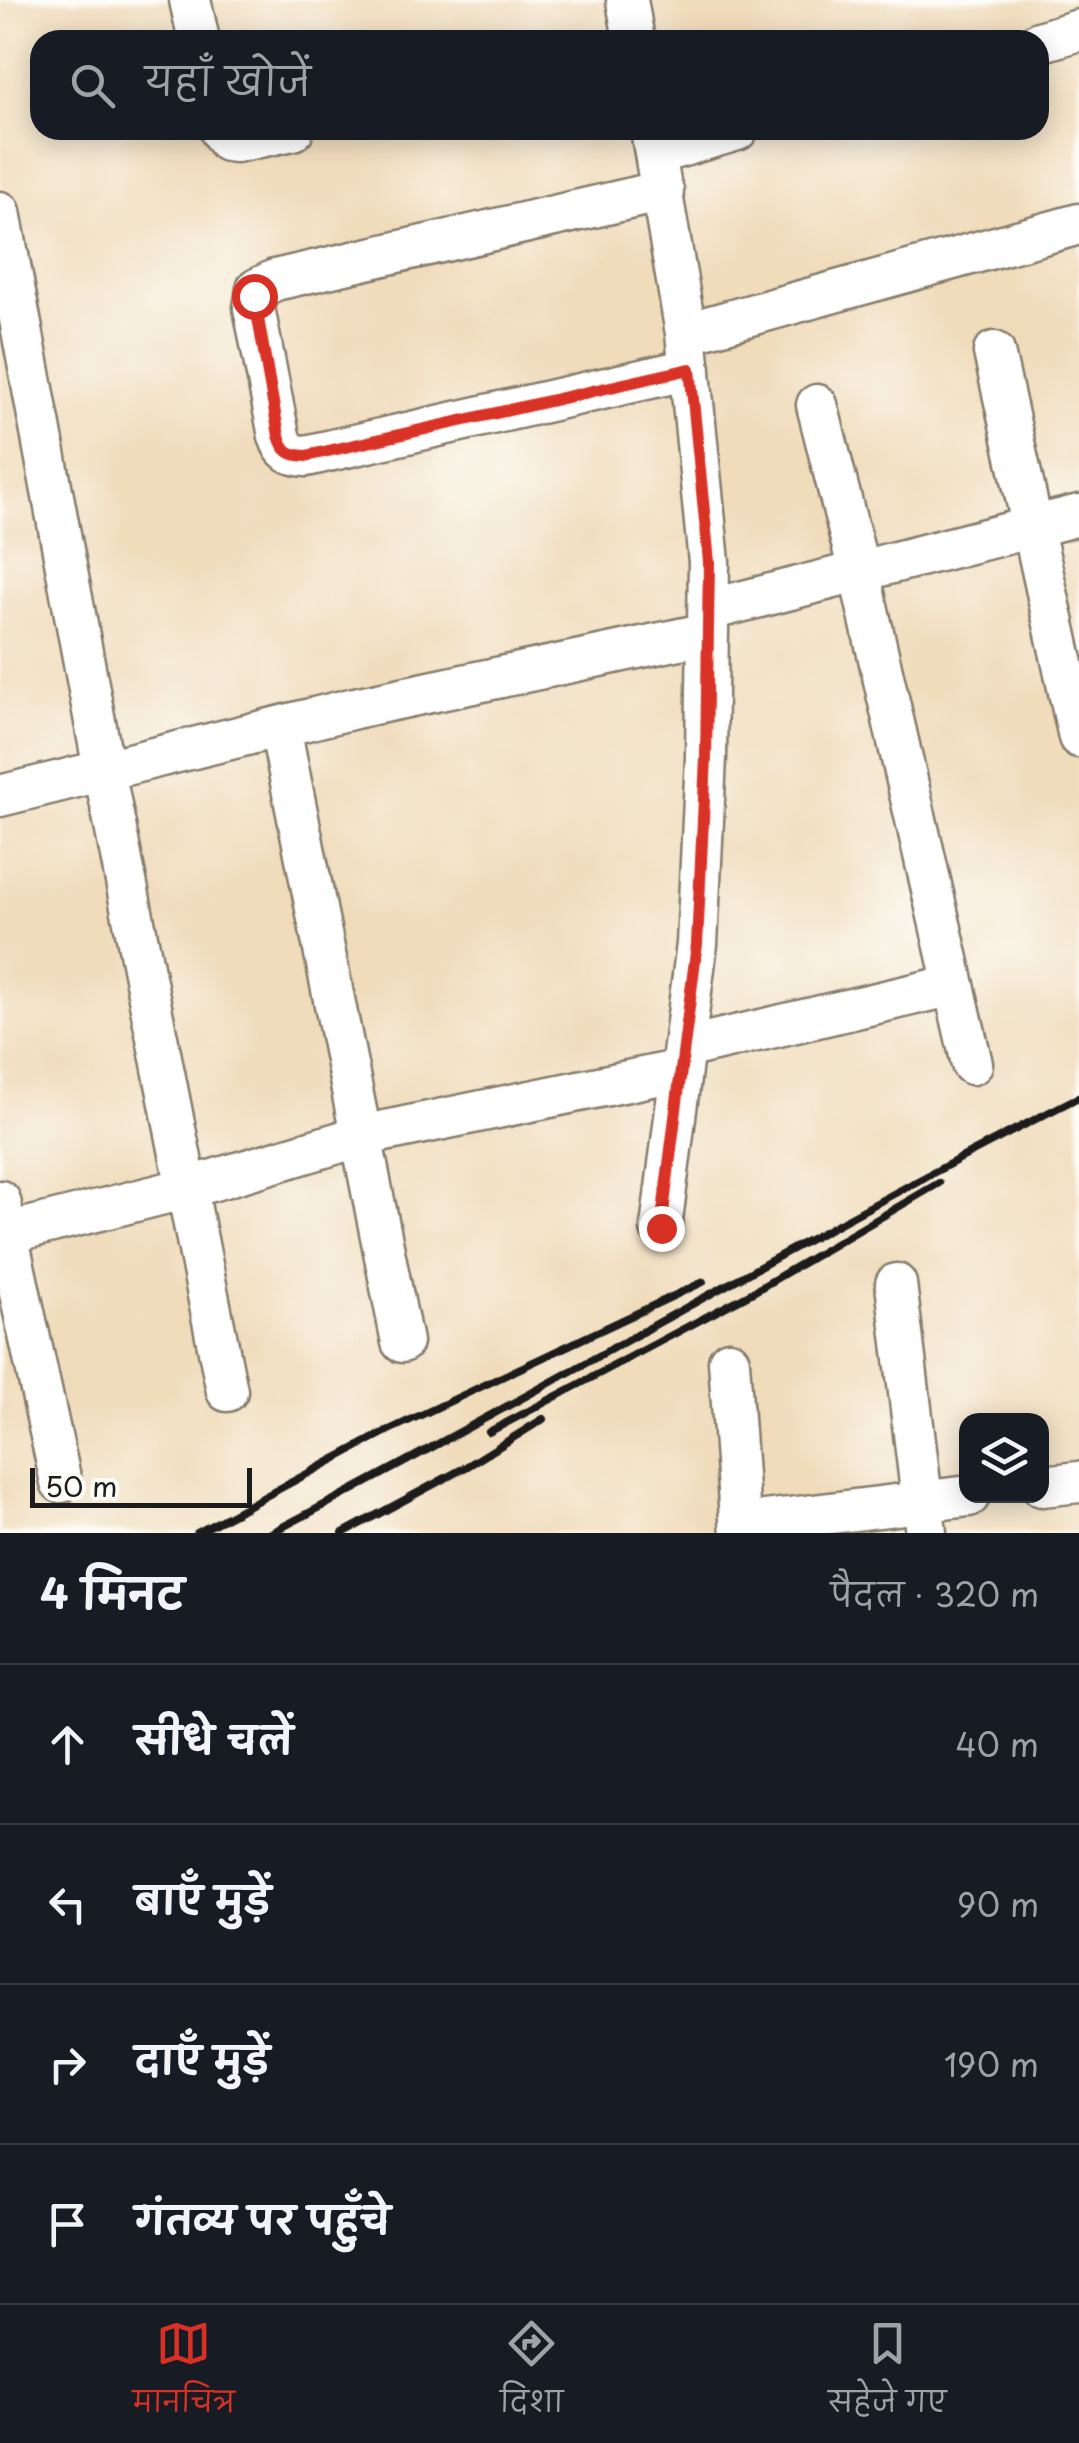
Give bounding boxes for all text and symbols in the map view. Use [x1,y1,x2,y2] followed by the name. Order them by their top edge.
[30,30,1049,140] search box
[145,51,311,108] text: यहाँ खोजें
[65,58,120,113] icon: search
[232,274,278,320] route start
[639,1206,685,1252] route end
[959,1413,1049,1503] map controls
[959,1413,1049,1503] button: layers
[30,1463,252,1508] scale bar
[45,1464,118,1507] text: 50 m
[40,1560,184,1623] text: 4 मिनट
[830,1570,1039,1618] text: पैदल · 320 m
[135,1710,293,1767] text: सीधे चलें
[40,1717,95,1772] icon: ahead
[955,1720,1039,1768] text: 40 m
[135,1870,271,1927] text: बाएँ मुड़ें
[40,1877,95,1932] icon: left
[957,1880,1039,1928] text: 90 m
[135,2030,270,2087] text: दाएँ मुड़ें
[40,2037,95,2092] icon: right
[944,2040,1039,2088] text: 190 m
[135,2190,390,2247] text: गंतव्य पर पहुँचे
[40,2197,95,2252] icon: arrive
[132,2316,235,2433] tab: मानचित्र
[500,2316,564,2433] tab: दिशा
[828,2316,947,2433] tab: सहेजे गए

